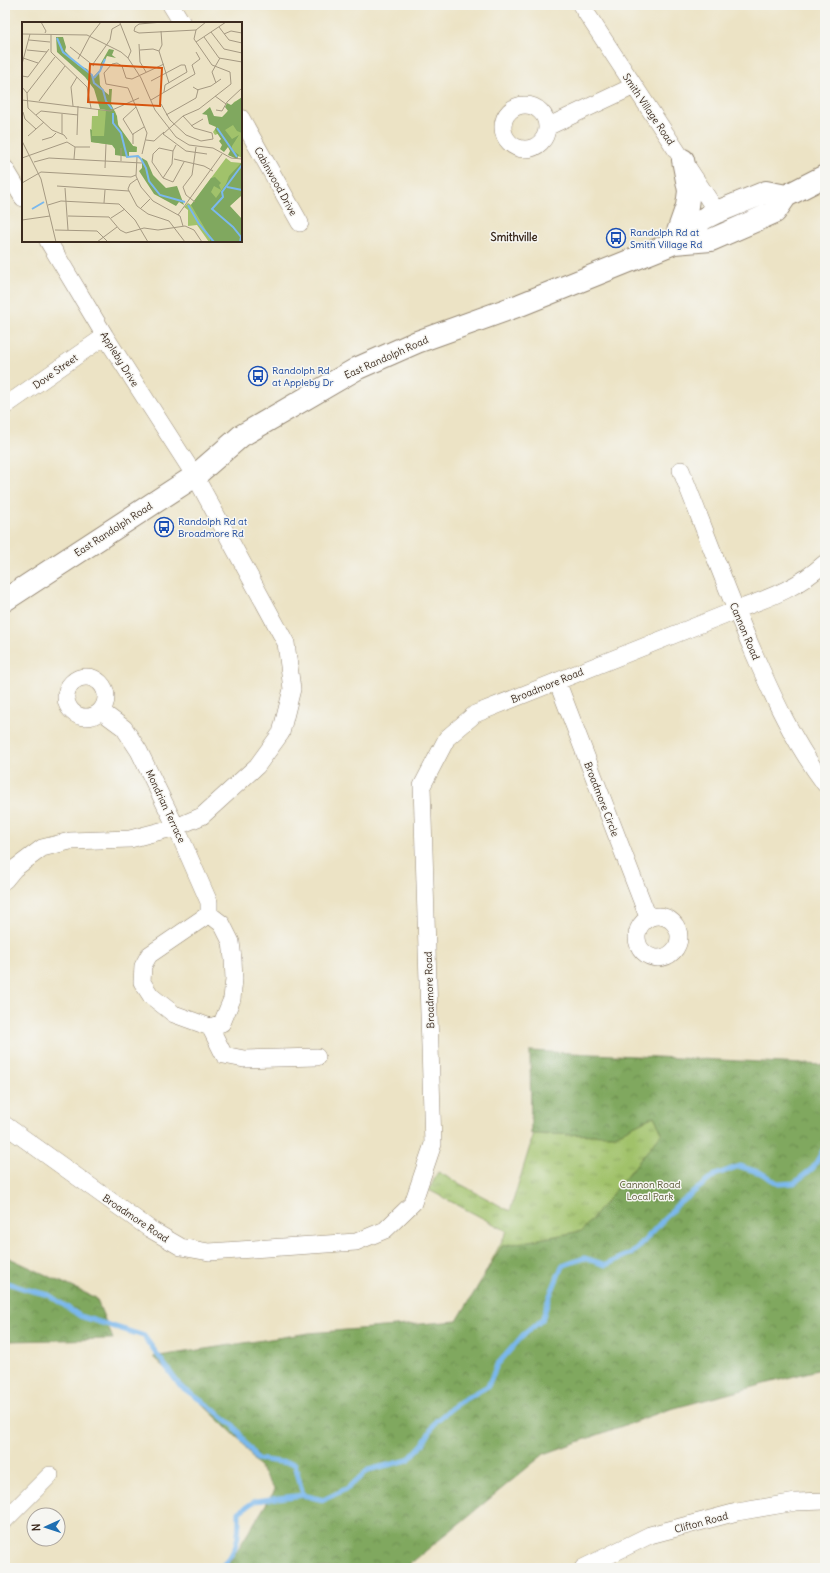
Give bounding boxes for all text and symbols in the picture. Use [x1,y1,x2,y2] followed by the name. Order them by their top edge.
[22,22,242,242] inset map
[620,71,677,148] street label: Smith Village Road
[251,145,300,218] street label: Cabinwood Drive
[630,226,702,251] place label: Randolph Rd at Smith Village Rd
[605,227,627,249] bus stop icon: Randolph Rd at Smith Village Rd
[491,230,537,244] district label: Smithville
[97,329,142,389] street label: Appleby Drive
[342,333,430,382] street label: East Randolph Road
[30,351,81,392] street label: Dove Street
[272,364,334,389] place label: Randolph Rd at Appleby Dr
[247,365,269,387] bus stop icon: Randolph Rd at Appleby Dr
[72,499,155,560] street label: East Randolph Road
[178,515,248,540] place label: Randolph Rd at Broadmore Rd
[153,516,175,538] bus stop icon: Randolph Rd at Broadmore Rd
[727,601,762,662] street label: Cannon Road
[509,665,585,706] street label: Broadmore Road
[581,760,622,838] street label: Broadmore Circle
[143,767,188,845] street label: Mondrian Terrace
[422,951,437,1029] street label: Broadmore Road
[619,1178,681,1203] park label: Cannon Road Local Park
[100,1191,171,1245] street label: Broadmore Road
[26,1507,66,1547] north arrow
[673,1509,729,1536] street label: Clifton Road
[29,1523,43,1532] text: N

